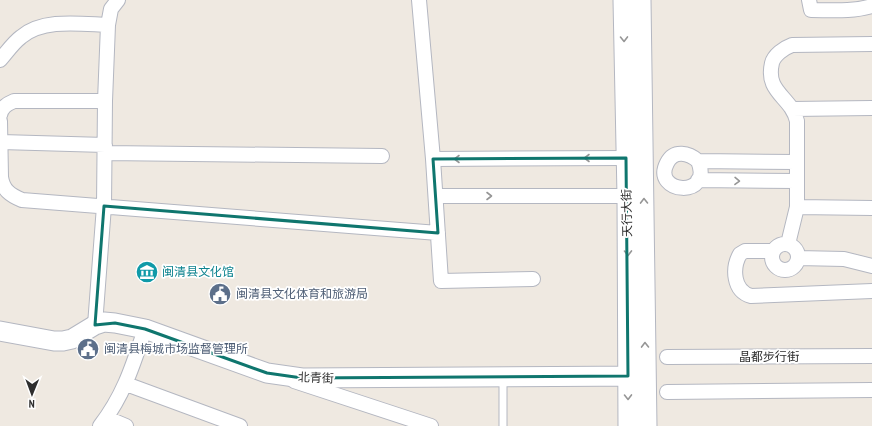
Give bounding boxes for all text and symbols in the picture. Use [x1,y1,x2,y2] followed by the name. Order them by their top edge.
[620,36,628,42] one-way arrow
[584,154,590,162] one-way arrow
[454,155,460,163] one-way arrow
[734,176,740,185] one-way arrow
[619,189,634,237] street label: 天行大街
[486,192,492,200] one-way arrow
[640,198,648,204] one-way arrow
[623,250,632,256] one-way arrow
[134,259,160,285] museum icon: 闽清县文化馆
[162,264,234,279] place label: 闽清县文化馆
[207,281,233,307] public building icon: 闽清县文化体育和旅游局
[236,286,368,301] place label: 闽清县文化体育和旅游局
[75,336,101,362] public building icon: 闽清县梅城市场监督管理所
[104,341,248,356] place label: 闽清县梅城市场监督管理所
[641,342,649,348] one-way arrow
[739,349,799,364] street label: 晶都步行街
[298,369,334,386] street label: 北青街
[12,374,52,414] north arrow
[624,394,632,400] one-way arrow
[29,397,35,411] text: N

